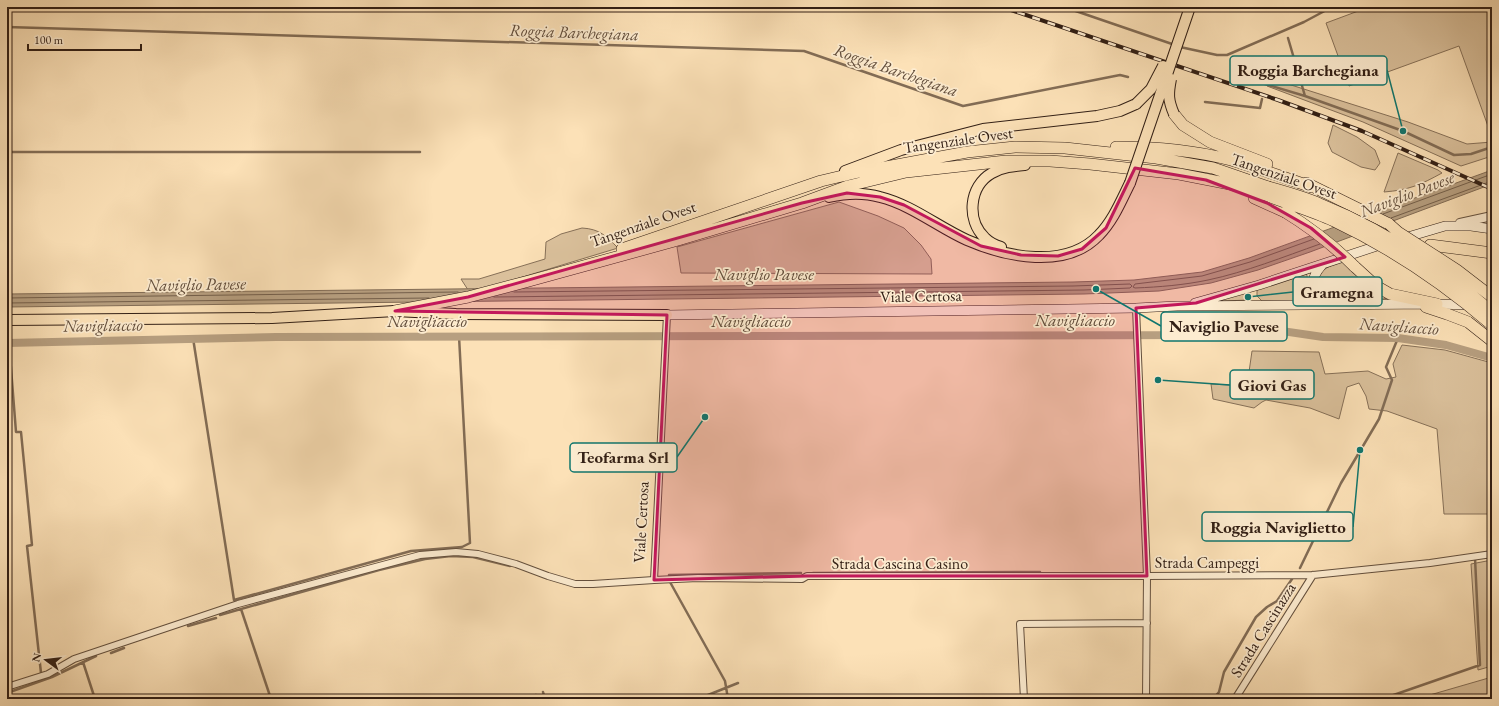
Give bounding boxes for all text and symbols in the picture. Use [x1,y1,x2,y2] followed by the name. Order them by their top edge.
[509,19,639,45] water label: Roggia Barchegiana
[28,26,141,52] scale bar
[34,32,64,48] text: 100 m
[831,39,961,101] water label: Roggia Barchegiana
[1230,56,1387,85] callout: Roggia Barchegiana
[1237,59,1379,81] text: Roggia Barchegiana
[902,122,1014,158] street label: Tangenziale Ovest
[1228,148,1340,204] street label: Tangenziale Ovest
[1355,166,1458,223] water label: Naviglio Pavese
[587,196,699,252] street label: Tangenziale Ovest
[713,263,814,285] water label: Naviglio Pavese
[145,272,246,296] water label: Naviglio Pavese
[1293,277,1382,306] callout: Gramegna
[1301,281,1374,303] text: Gramegna
[880,285,963,307] street label: Viale Certosa
[1034,309,1115,331] water label: Navigliaccio
[386,310,467,332] water label: Navigliaccio
[710,310,791,332] water label: Navigliaccio
[1161,312,1287,341] callout: Naviglio Pavese
[1357,312,1440,340] water label: Navigliaccio
[62,313,144,337] water label: Navigliaccio
[1169,315,1279,337] text: Naviglio Pavese
[1230,370,1314,399] callout: Giovi Gas
[1238,374,1306,396] text: Giovi Gas
[570,443,677,472] callout: Teofarma Srl
[577,446,669,468] text: Teofarma Srl
[628,480,654,563] street label: Viale Certosa
[1202,512,1353,541] callout: Roggia Naviglietto
[1210,516,1346,538] text: Roggia Naviglietto
[1155,552,1259,573] street label: Strada Campeggi
[832,553,968,574] street label: Strada Cascina Casino
[1225,578,1301,681] street label: Strada Cascinazza
[26,640,66,680] north arrow
[28,651,44,664] text: N

